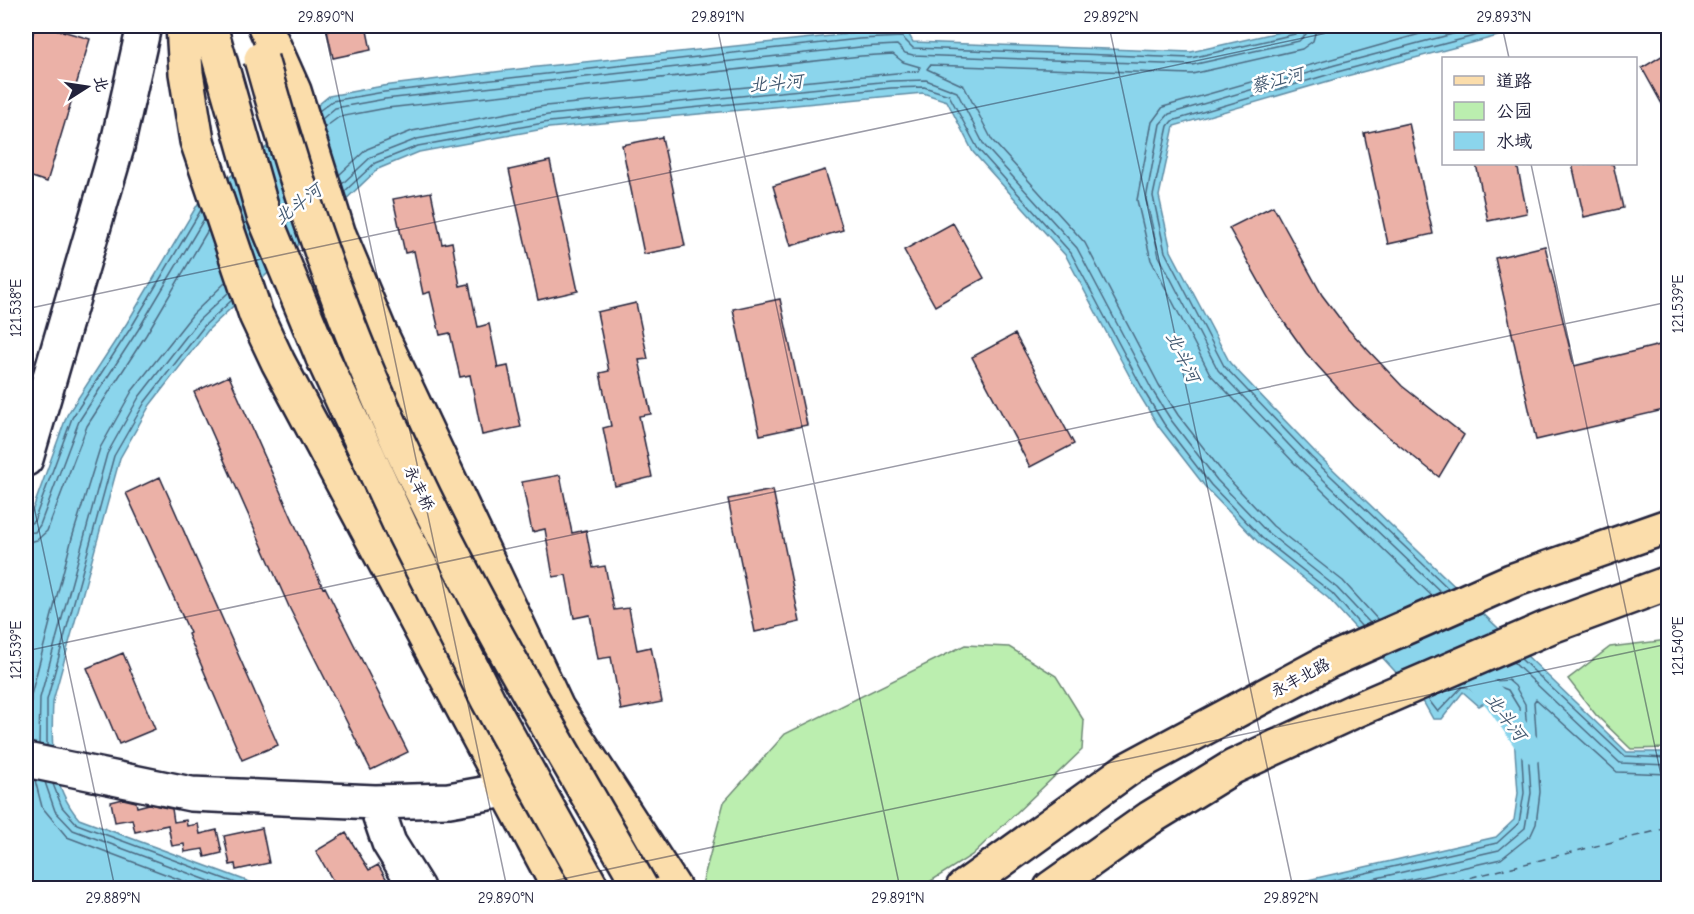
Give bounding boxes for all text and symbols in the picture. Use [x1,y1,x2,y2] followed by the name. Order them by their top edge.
[298,8,354,26] text: 29.890°N
[691,8,745,26] text: 29.891°N
[1083,8,1139,26] text: 29.892°N
[1477,8,1531,26] text: 29.893°N
[57,57,117,117] north arrow
[1442,57,1637,165] legend
[1248,63,1309,98] water label: 蔡江河
[748,70,807,96] water label: 北斗河
[1496,71,1532,92] text: 道路
[90,74,111,94] text: 北
[1496,101,1532,122] text: 公园
[1496,131,1532,152] text: 水域
[270,178,329,229] water label: 北斗河
[1669,275,1687,333] text: 121.539°E
[7,279,25,337] text: 121.538°E
[1161,328,1205,389] water label: 北斗河
[400,463,438,514] street label: 永丰桥
[1669,616,1687,676] text: 121.540°E
[7,621,25,679] text: 121.539°E
[1268,655,1333,701] street label: 永丰北路
[1481,689,1532,748] water label: 北斗河
[85,889,141,907] text: 29.889°N
[478,889,534,907] text: 29.890°N
[871,889,925,907] text: 29.891°N
[1263,889,1319,907] text: 29.892°N

